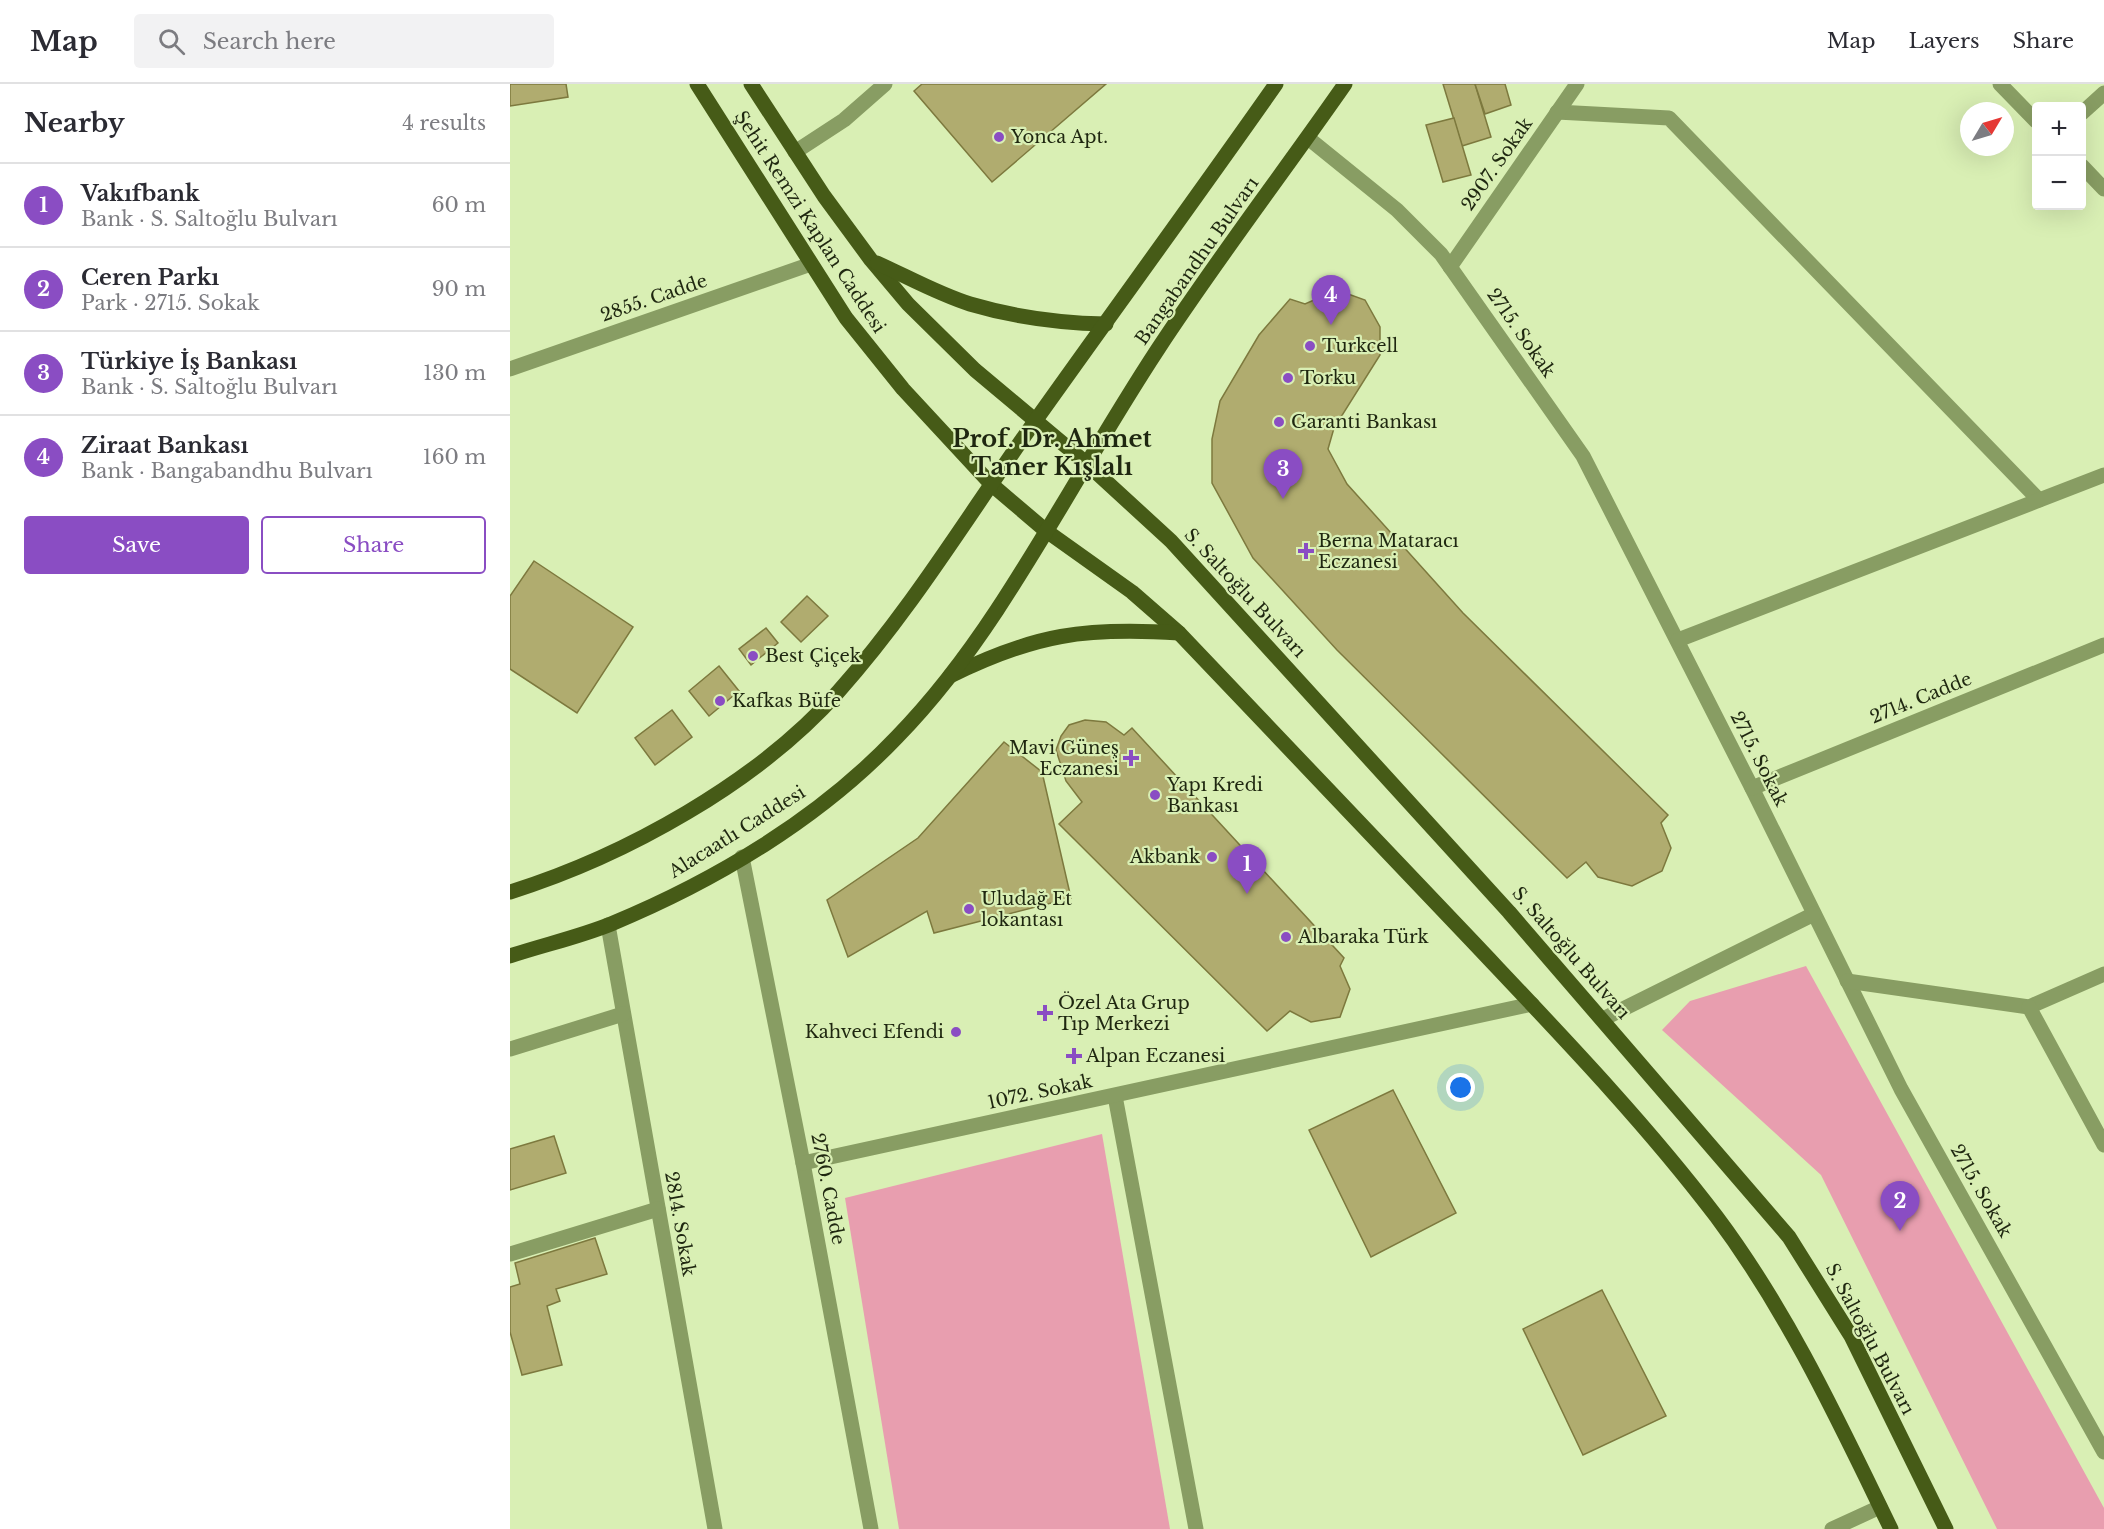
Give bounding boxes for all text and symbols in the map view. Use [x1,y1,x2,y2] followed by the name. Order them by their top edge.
[134,14,554,68] search box
[30,24,98,59] text: Map
[155,25,188,58] icon: search
[203,28,336,55] text: Search here
[1827,28,1876,54] text: Map
[1909,28,1980,54] text: Layers
[2013,28,2074,54] text: Share
[1960,102,2014,156] north arrow
[2032,102,2086,210] map controls
[2032,102,2086,156] button: +
[24,107,125,139] text: Nearby
[730,107,890,337] street label: Şehit Remzi Kaplan Caddesi
[402,111,486,135] text: 4 results
[1457,113,1537,215] street label: 2907. Sokak
[1010,126,1108,148] place label: Yonca Apt.
[992,130,1006,144] marker: Yonca Apt.
[2032,156,2086,210] button: −
[1131,173,1263,349] street label: Bangabandhu Bulvarı
[81,180,200,207] text: Vakıfbank
[39,193,48,217] text: 1
[432,193,486,217] text: 60 m
[81,207,338,231] text: Bank · S. Saltoğlu Bulvarı
[81,264,219,291] text: Ceren Parkı
[598,269,710,327] street label: 2855. Cadde
[1312,276,1350,325] pin: 4
[37,277,50,301] text: 2
[432,277,486,301] text: 90 m
[1482,284,1560,382] street label: 2715. Sokak
[81,291,260,315] text: Park · 2715. Sokak
[1322,335,1398,357] place label: Turkcell
[1303,339,1317,353] marker: Turkcell
[81,348,297,375] text: Türkiye İş Bankası
[37,361,50,385] text: 3
[423,361,486,385] text: 130 m
[1300,367,1356,389] place label: Torku
[1281,371,1295,385] marker: Torku
[81,375,338,399] text: Bank · S. Saltoğlu Bulvarı
[1291,411,1437,433] place label: Garanti Bankası
[1272,415,1286,429] marker: Garanti Bankası
[952,424,1153,481] district label: Prof. Dr. Ahmet Taner Kışlalı
[81,432,249,459] text: Ziraat Bankası
[37,445,50,469] text: 4
[423,445,486,469] text: 160 m
[1264,450,1302,499] pin: 3
[81,459,372,483] text: Bank · Bangabandhu Bulvarı
[24,516,249,574] button: Save
[261,516,486,574] button: Share
[1180,524,1310,662] street label: S. Saltoğlu Bulvarı
[1318,530,1459,573] place label: Berna Mataracı Eczanesi
[1299,544,1313,558] marker: Berna Mataracı Eczanesi
[765,645,861,667] place label: Best Çiçek
[746,649,760,663] marker: Best Çiçek
[1867,668,1975,728] street label: 2714. Cadde
[732,690,841,712] place label: Kafkas Büfe
[713,694,727,708] marker: Kafkas Büfe
[1726,708,1792,810] street label: 2715. Sokak
[1009,737,1119,780] place label: Mavi Güneş Eczanesi
[1124,751,1138,765] marker: Mavi Güneş Eczanesi
[1166,774,1263,817] place label: Yapı Kredi Bankası
[664,781,809,883] street label: Alacaatlı Caddesi
[1148,788,1162,802] marker: Yapı Kredi Bankası
[1228,844,1266,894] pin: 1
[1129,846,1200,868] place label: Akbank
[1205,850,1219,864] marker: Akbank
[1507,882,1635,1024] street label: S. Saltoğlu Bulvarı
[981,888,1072,931] place label: Uludağ Et lokantası
[962,902,976,916] marker: Uludağ Et lokantası
[1297,926,1429,948] place label: Albaraka Türk
[1279,930,1293,944] marker: Albaraka Türk
[1058,991,1190,1035] place label: Özel Ata Grup Tıp Merkezi
[1036,1004,1054,1022] marker: Özel Ata Grup Tıp Merkezi
[805,1021,944,1043] place label: Kahveci Efendi
[949,1025,963,1039] marker: Kahveci Efendi
[1085,1045,1225,1067] place label: Alpan Eczanesi
[1067,1049,1081,1063] marker: Alpan Eczanesi
[986,1070,1094,1114] street label: 1072. Sokak
[1446,1073,1475,1102] your location
[806,1131,850,1247] street label: 2760. Cadde
[1946,1141,2016,1241] street label: 2715. Sokak
[660,1170,700,1278] street label: 2814. Sokak
[1880,1182,1920,1231] pin: 2
[1821,1259,1919,1419] street label: S. Saltoğlu Bulvarı

